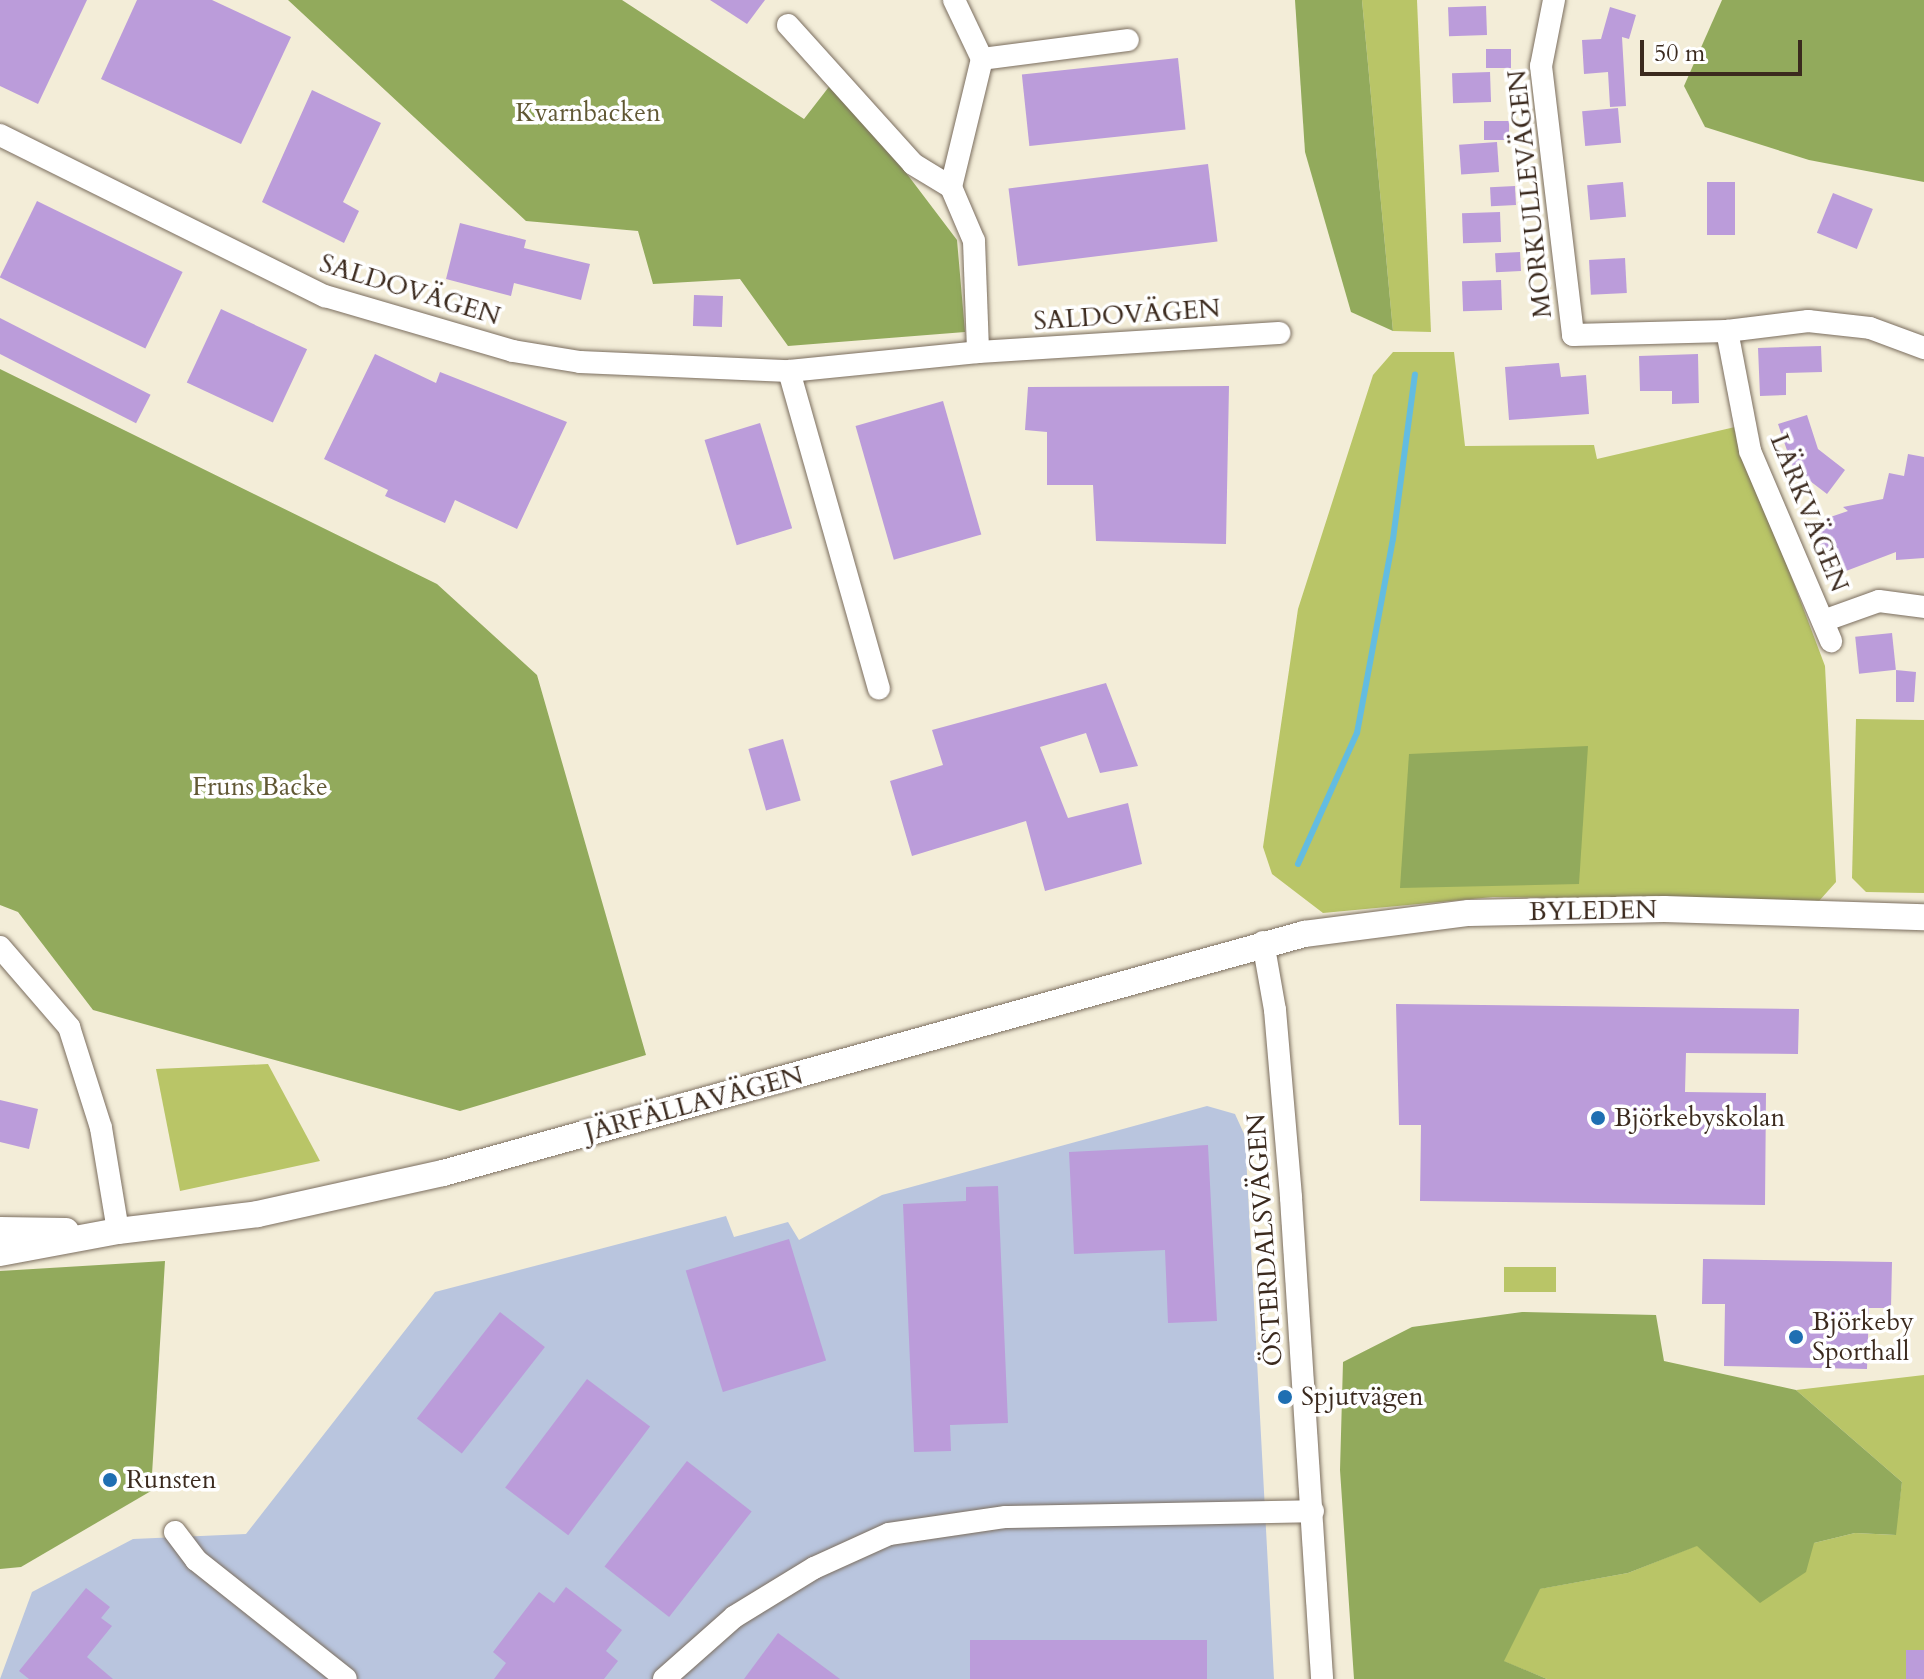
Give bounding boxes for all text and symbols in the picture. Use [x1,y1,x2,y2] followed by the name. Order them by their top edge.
[1644,24,1806,74] scale bar
[1654,37,1705,70] text: 50 m
[1501,68,1559,320] street label: MORKULLEVÄGEN
[515,97,661,129] park label: Kvarnbacken
[316,248,504,332] street label: SALDOVÄGEN
[1033,293,1221,337] street label: SALDOVÄGEN
[1763,429,1855,597] street label: LÄRKVÄGEN
[192,771,328,803] park label: Fruns Backe
[1529,894,1657,928] street label: BYLEDEN
[581,1060,807,1148] street label: JÄRFÄLLAVÄGEN
[1614,1102,1785,1134] place label: Björkebyskolan
[1589,1109,1607,1127] marker: Björkebyskolan
[1241,1113,1289,1367] street label: ÖSTERDALSVÄGEN
[1812,1306,1914,1368] place label: Björkeby Sporthall
[1787,1328,1805,1346] marker: Björkeby Sporthall
[1301,1381,1423,1413] place label: Spjutvägen
[1276,1388,1294,1406] marker: Spjutvägen
[126,1464,217,1496] place label: Runsten
[101,1471,119,1489] marker: Runsten

